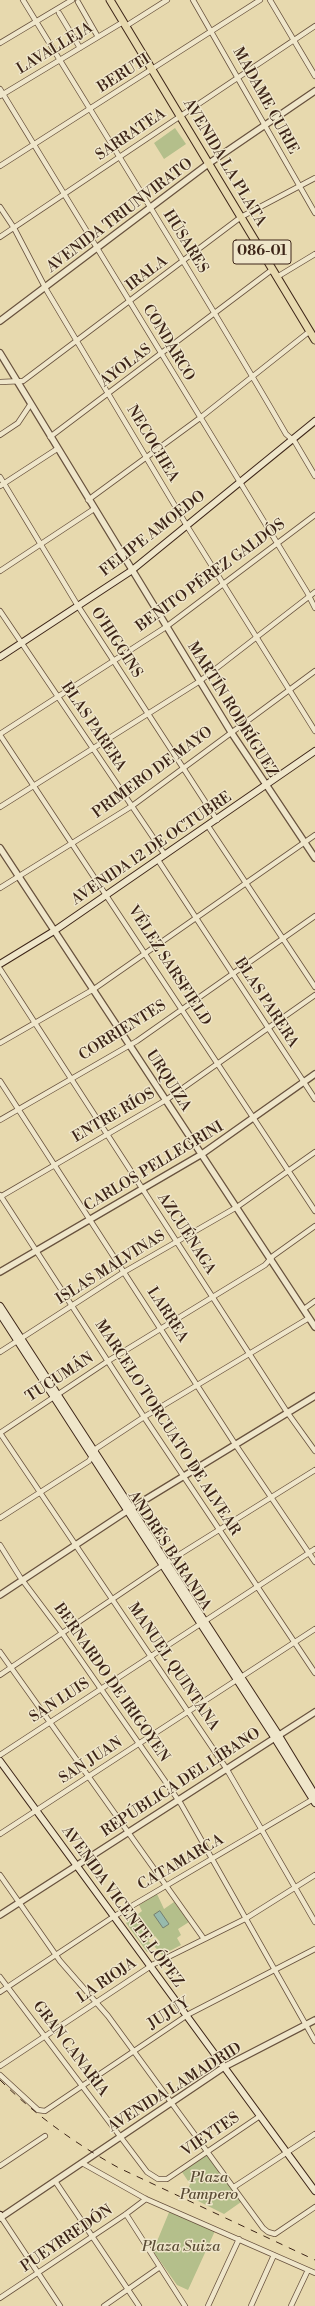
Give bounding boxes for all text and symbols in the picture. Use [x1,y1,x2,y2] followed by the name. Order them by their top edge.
[14,19,96,79] street label: LAVALLEJA
[228,45,302,157] street label: MADAME CURIE
[95,51,153,97] street label: BERUTI
[179,96,269,230] street label: AVENIDA LA PLATA
[93,105,169,165] street label: SARRATEA
[43,155,197,277] street label: AVENIDA TRIUNVIRATO
[159,207,211,277] street label: HÚSARES
[233,240,291,264] road number: 086-01
[123,253,171,295] street label: IRALA
[138,301,198,385] street label: CONDARCO
[97,341,155,391] street label: AYOLAS
[122,402,182,486] street label: NECOCHEA
[97,487,209,581] street label: FELIPE AMOEDO
[133,516,289,636] street label: BENITO PÉREZ GALDÓS
[87,604,145,682] street label: O'HIGGINS
[183,639,281,781] street label: MARTÍN RODRÍGUEZ
[57,679,129,775] street label: BLAS PARERA
[89,723,217,823] street label: PRIMERO DE MAYO
[69,789,235,909] street label: AVENIDA 12 DE OCTUBRE
[124,903,214,1029] street label: VÉLEZ SARSFIELD
[230,955,302,1051] street label: BLAS PARERA
[76,997,170,1065] street label: CORRIENTES
[142,1047,194,1115] street label: URQUIZA
[70,1085,158,1147] street label: ENTRE RÍOS
[81,1118,227,1216] street label: CARLOS PELLEGRINI
[153,1190,219,1278] street label: AZCUÉNAGA
[53,1227,169,1309] street label: ISLAS MALVINAS
[143,1284,191,1346] street label: LARREA
[91,1317,243,1539] street label: MARCELO TORCUATO DE ALVEAR
[23,1349,97,1407] street label: TUCUMÁN
[124,1488,214,1614] street label: ANDRÉS BARANDA
[49,1600,173,1766] street label: BERNARDO DE IRIGOYEN
[124,1600,222,1734] street label: MANUEL QUINTANA
[27,1675,93,1727] street label: SAN LUIS
[98,1725,264,1841] street label: REPÚBLICA DEL LÍBANO
[56,1734,126,1788] street label: SAN JUAN
[57,1823,187,1991] street label: AVENIDA VICENTE LÓPEZ
[135,1831,227,1895] street label: CATAMARCA
[74,1955,140,2007] street label: LA RIOJA
[145,1994,193,2034] street label: JUJUY
[28,1998,112,2100] street label: GRAN CANARIA
[105,2039,245,2137] street label: AVENIDA LAMADRID
[179,2109,243,2161] street label: VIEYTES
[180,2169,238,2204] park label: Plaza Pampero
[18,2202,116,2276] street label: PUEYRREDÓN
[142,2238,220,2256] park label: Plaza Suiza

